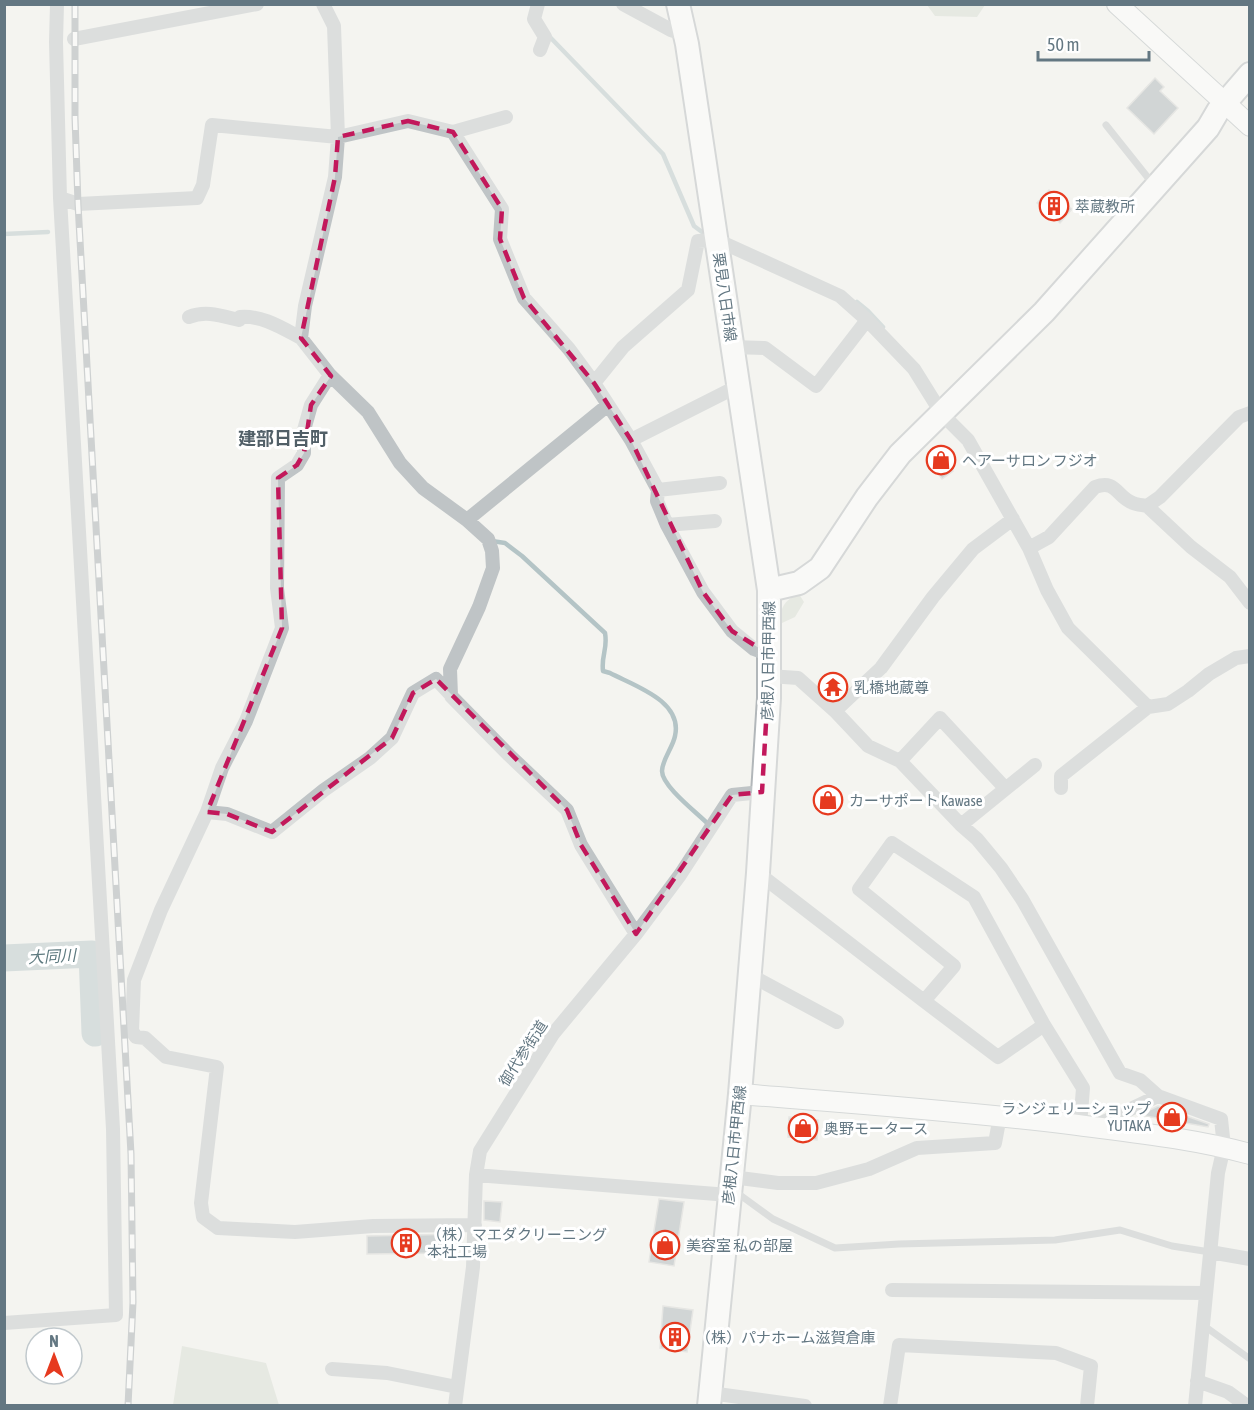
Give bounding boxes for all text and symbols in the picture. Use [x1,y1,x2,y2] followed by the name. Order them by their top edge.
[1038,24,1149,62] scale bar
[1047,34,1079,55] text: 50 m
[1038,190,1070,222] building icon: 萃蔵教所
[1075,198,1135,215] place label: 萃蔵教所
[710,251,740,343] street label: 栗見八日市線
[238,428,328,449] district label: 建部日吉町
[925,444,957,476] shop icon: ヘアーサロン フジオ
[962,452,1098,469] place label: ヘアーサロン フジオ
[758,601,778,721] street label: 彦根八日市甲西線
[817,671,849,703] temple icon: 乳橋地蔵尊
[854,679,929,696] place label: 乳橋地蔵尊
[812,784,844,816] shop icon: カーサポート Kawase
[849,792,983,809] place label: カーサポート Kawase
[28,946,78,966] water label: 大同川
[495,1017,551,1089] street label: 御代参街道
[719,1084,749,1206] street label: 彦根八日市甲西線
[1001,1100,1152,1134] place label: ランジェリーショップ YUTAKA
[1156,1101,1188,1133] shop icon: ランジェリーショップ YUTAKA
[787,1112,819,1144] shop icon: 奥野モータース
[824,1120,928,1137] place label: 奥野モータース
[427,1226,607,1260] place label: （株）マエダクリーニング 本社工場
[390,1227,422,1259] building icon: （株）マエダクリーニング 本社工場
[649,1229,681,1261] shop icon: 美容室 私の部屋
[686,1237,793,1254] place label: 美容室 私の部屋
[659,1321,691,1353] building icon: （株）パナホーム滋賀倉庫
[24,1326,84,1386] north arrow
[696,1329,876,1346] place label: （株）パナホーム滋賀倉庫
[49,1332,59,1350] text: N

